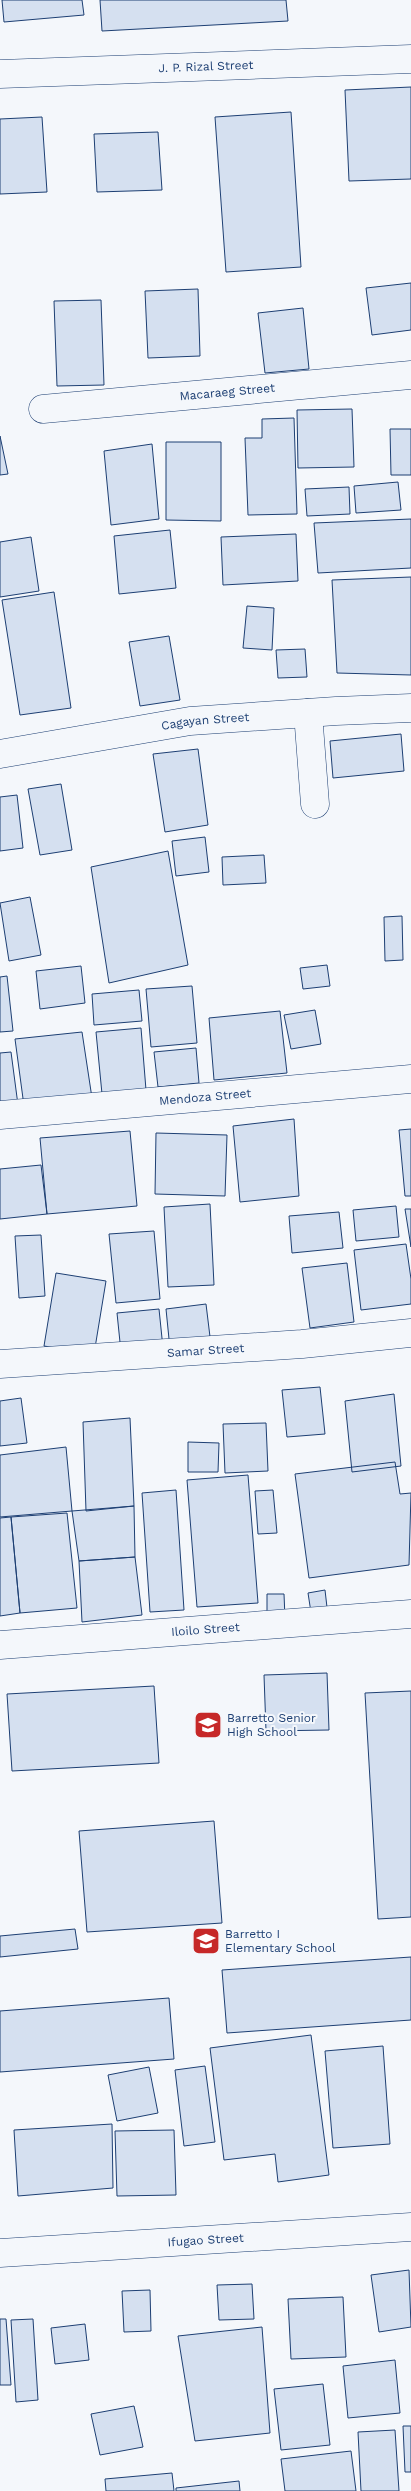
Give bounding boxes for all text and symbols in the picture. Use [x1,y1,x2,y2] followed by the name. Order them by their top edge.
[158,58,254,75] street label: J. P. Rizal Street
[179,381,275,403] street label: Macaraeg Street
[160,710,250,733] street label: Cagayan Street
[159,1086,252,1108] street label: Mendoza Street
[166,1341,245,1360] street label: Samar Street
[171,1620,240,1639] street label: Iloilo Street
[193,1710,223,1740] school or university icon: Barretto Senior High School
[227,1711,316,1739] place label: Barretto Senior High School
[191,1926,221,1956] school or university icon: Barretto I Elementary School
[225,1927,336,1955] place label: Barretto I Elementary School
[167,2231,244,2249] street label: Ifugao Street

